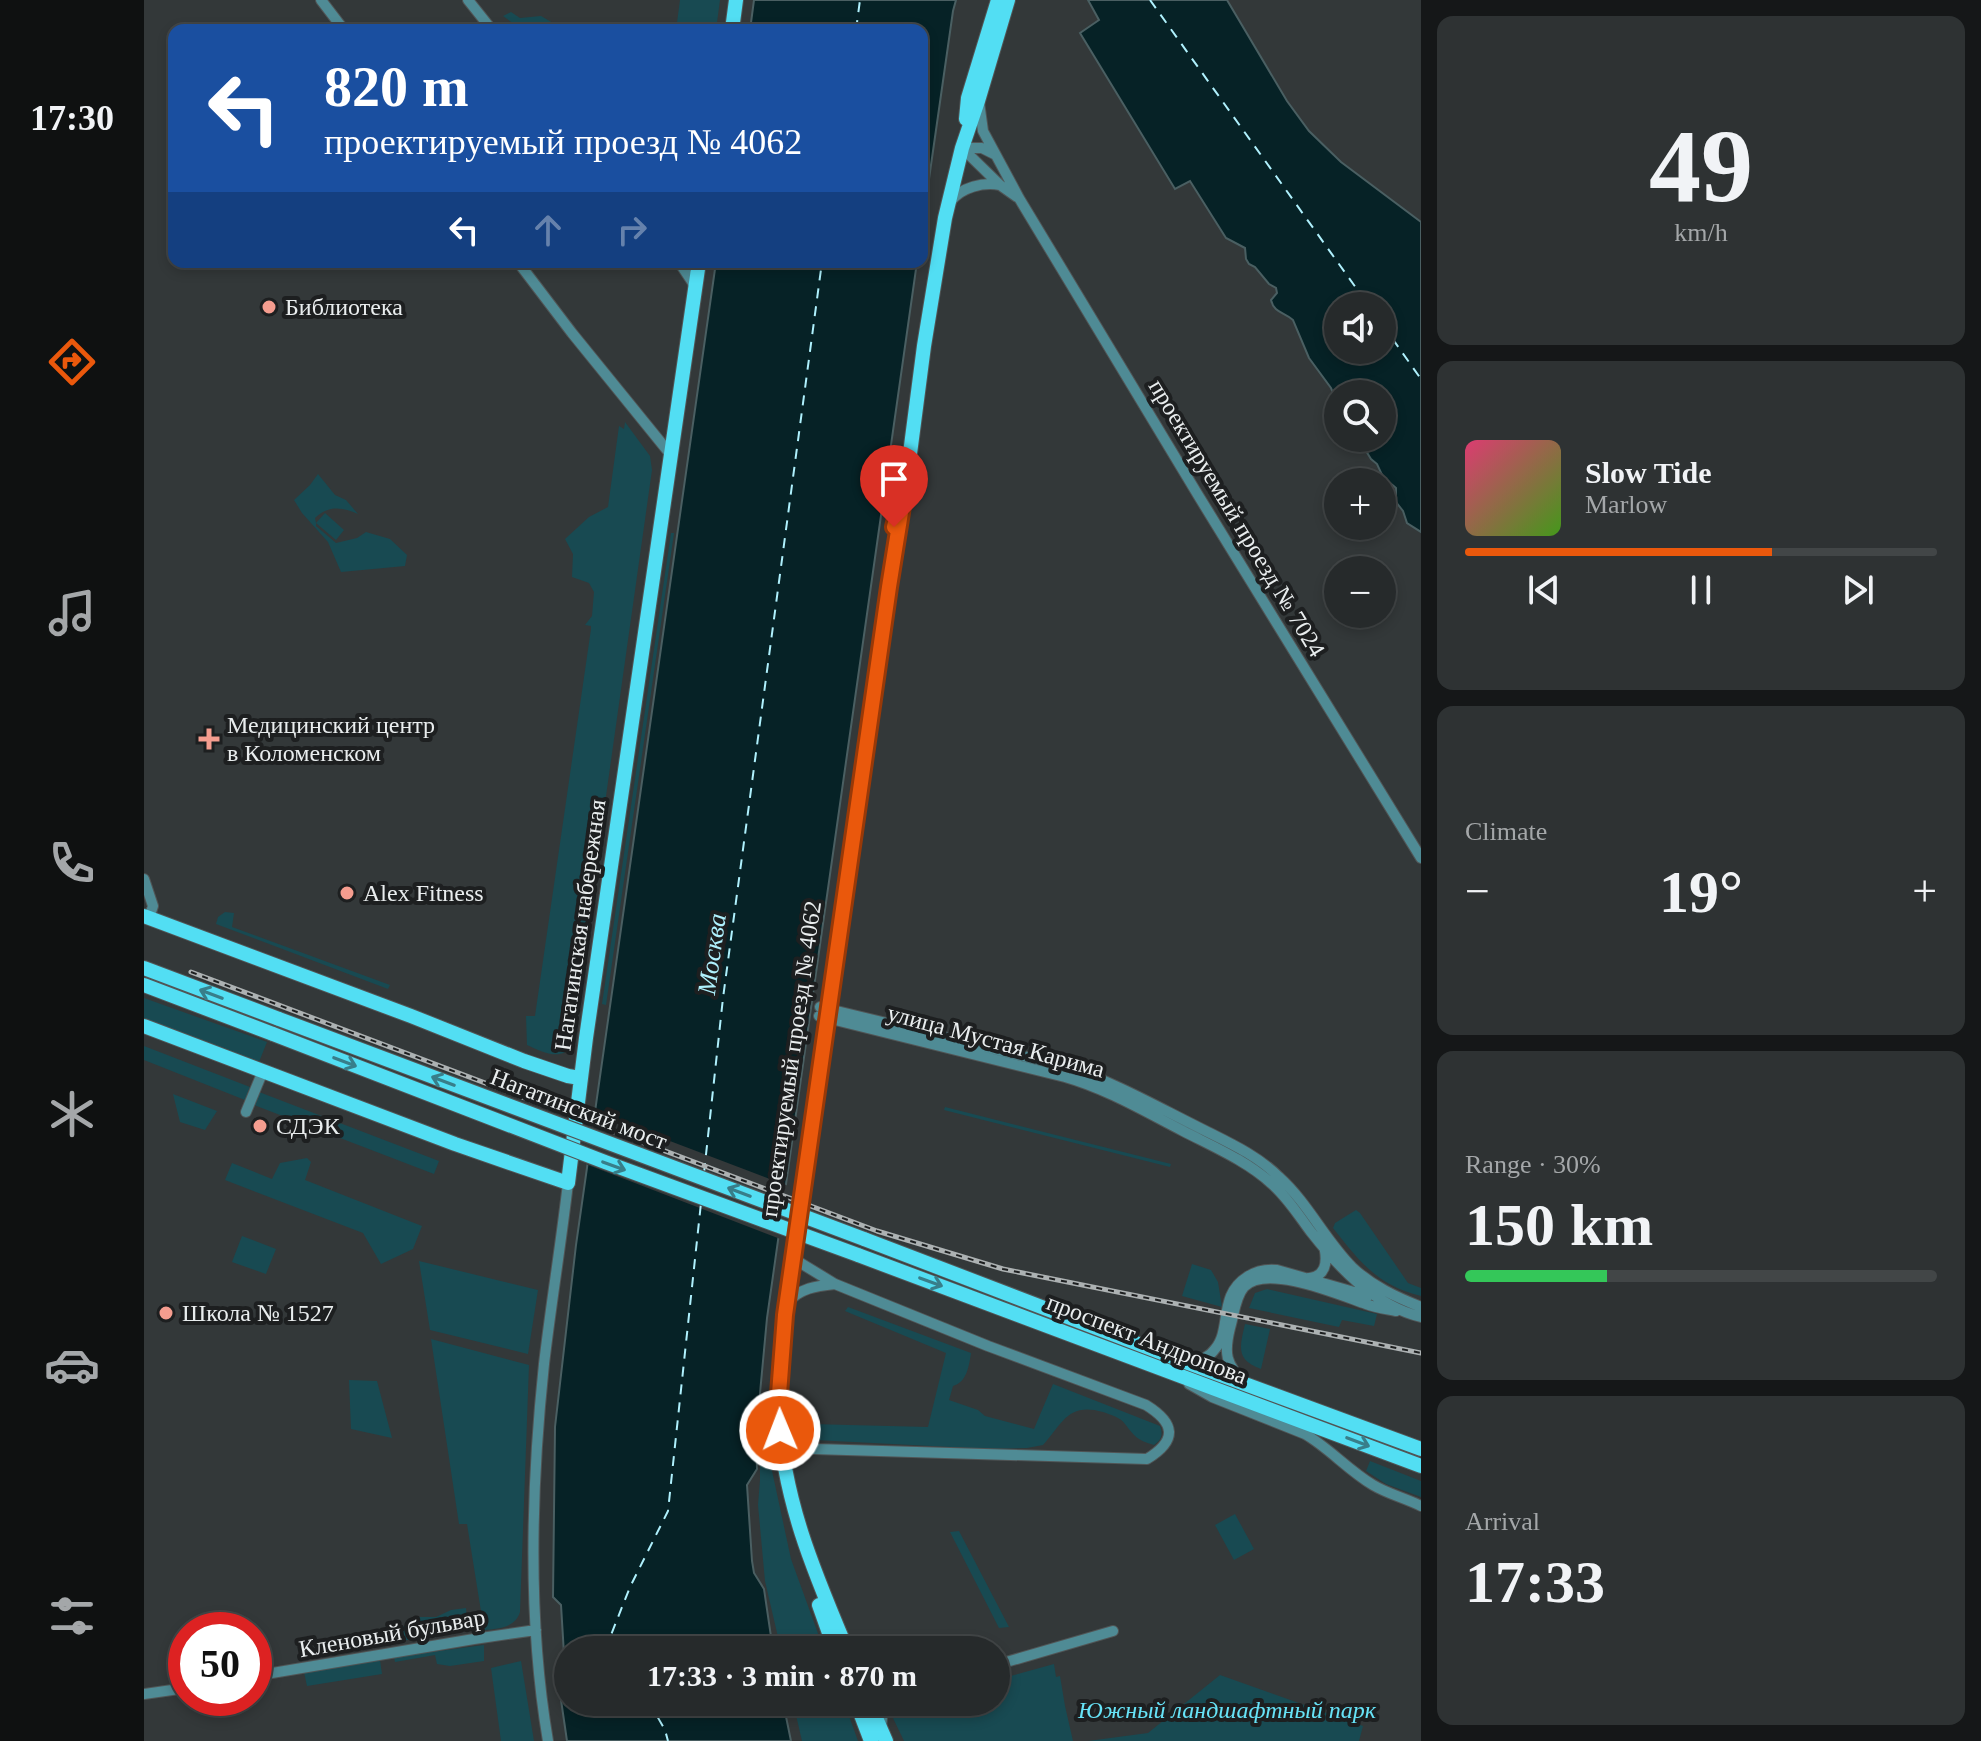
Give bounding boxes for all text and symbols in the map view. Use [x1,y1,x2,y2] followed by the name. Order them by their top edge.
[192,56,296,160] icon: left
[324,56,469,118] text: 820 m
[30,98,114,138] text: 17:30
[1649,108,1753,223] text: 49
[324,122,802,162] text: проектируемый проезд № 4062
[442,208,486,252] icon: left
[526,208,570,252] icon: ahead
[610,208,654,252] icon: right
[1674,218,1728,247] text: km/h
[1324,292,1396,628] map controls
[1324,292,1396,364] button: sound
[285,294,403,320] place label: Библиотека
[260,298,278,316] marker: Библиотека
[44,334,100,390] icon: directions
[1144,375,1330,661] street label: проектируемый проезд № 7024
[1324,380,1396,452] button: search
[860,445,928,527] pin
[1585,456,1711,489] text: Slow Tide
[872,457,916,501] icon: arrive
[1324,468,1396,540] button: +
[1585,490,1667,519] text: Marlow
[1324,556,1396,628] button: −
[1522,568,1566,612] icon: previous
[1679,568,1723,612] icon: pause
[1836,568,1880,612] icon: next
[44,585,100,641] icon: music
[227,712,435,766] place label: Медицинский центр в Коломенском
[198,728,220,750] marker: Медицинский центр в Коломенском
[549,798,611,1052] street label: Нагатинская набережная
[1465,817,1547,846] text: Climate
[44,835,100,891] icon: phone
[1659,859,1743,925] text: 19°
[1465,867,1490,916] text: −
[1912,867,1937,916] text: +
[363,880,484,906] place label: Alex Fitness
[338,884,356,902] marker: Alex Fitness
[756,899,826,1219] street label: проектируемый проезд № 4062
[692,911,732,998] water label: Москва
[200,986,224,1000] one-way arrow
[884,999,1108,1083] street label: улица Мустая Карима
[332,1056,357,1070] one-way arrow
[487,1063,671,1155] street label: Нагатинский мост
[431,1073,456,1087] one-way arrow
[44,1086,100,1142] icon: climate
[276,1113,341,1139] place label: СДЭК
[251,1117,269,1135] marker: СДЭК
[1465,1150,1601,1179] text: Range · 30%
[601,1159,626,1174] one-way arrow
[727,1184,752,1198] one-way arrow
[1465,1192,1653,1258] text: 150 km
[918,1276,943,1290] one-way arrow
[1043,1289,1251,1389] street label: проспект Андропова
[182,1300,334,1326] place label: Школа № 1527
[157,1304,175,1322] marker: Школа № 1527
[44,1337,100,1393] icon: car
[738,1388,822,1472] position arrow
[1345,1436,1370,1450] one-way arrow
[1465,1507,1540,1536] text: Arrival
[1465,1549,1605,1615] text: 17:33
[44,1588,100,1644] icon: filters
[297,1604,487,1662] street label: Кленовый бульвар
[168,1612,272,1716] speed limit sign: 50
[647,1659,917,1692] text: 17:33 · 3 min · 870 m
[1077,1697,1377,1723] park label: Южный ландшафтный парк

